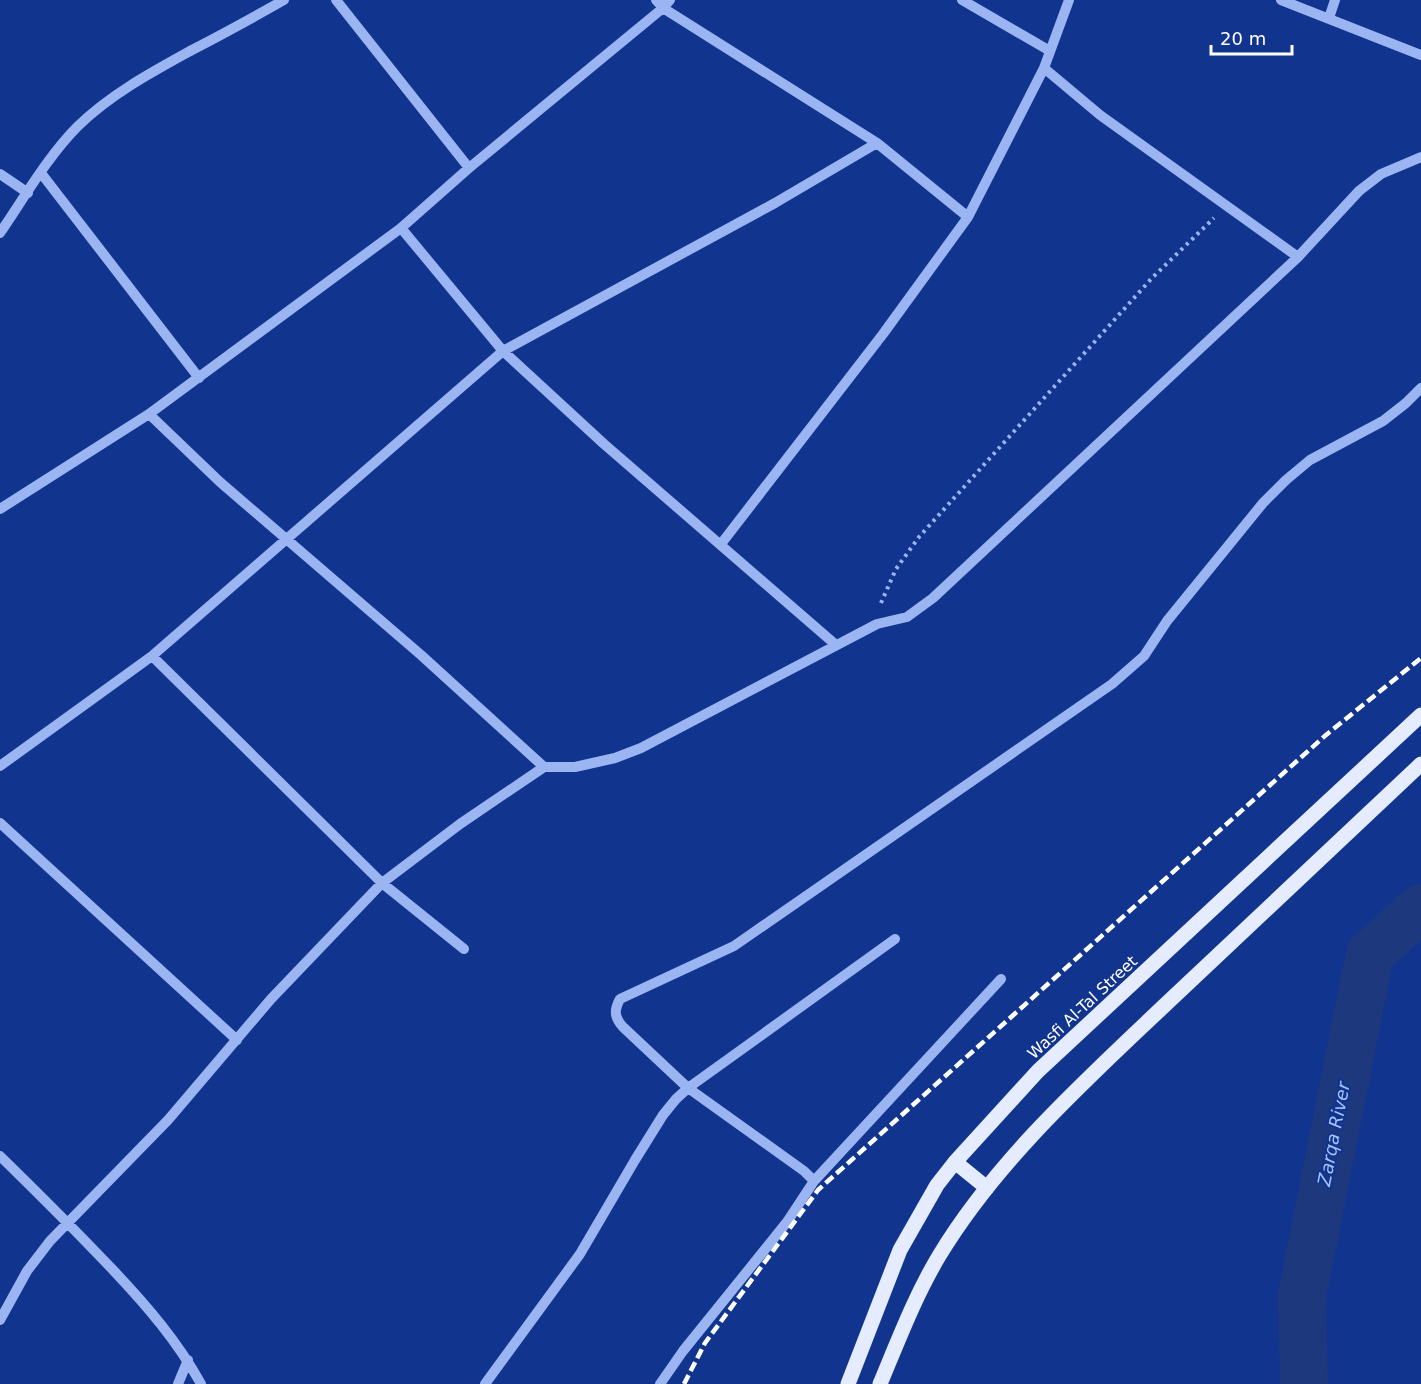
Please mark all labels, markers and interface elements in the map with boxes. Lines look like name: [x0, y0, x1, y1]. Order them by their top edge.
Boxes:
scale bar: [1211, 18, 1292, 56]
text: 20 m: [1220, 28, 1266, 49]
street label: Wasfi Al-Tal Street: [1024, 952, 1141, 1063]
water label: Zarqa River: [1313, 1079, 1354, 1189]

